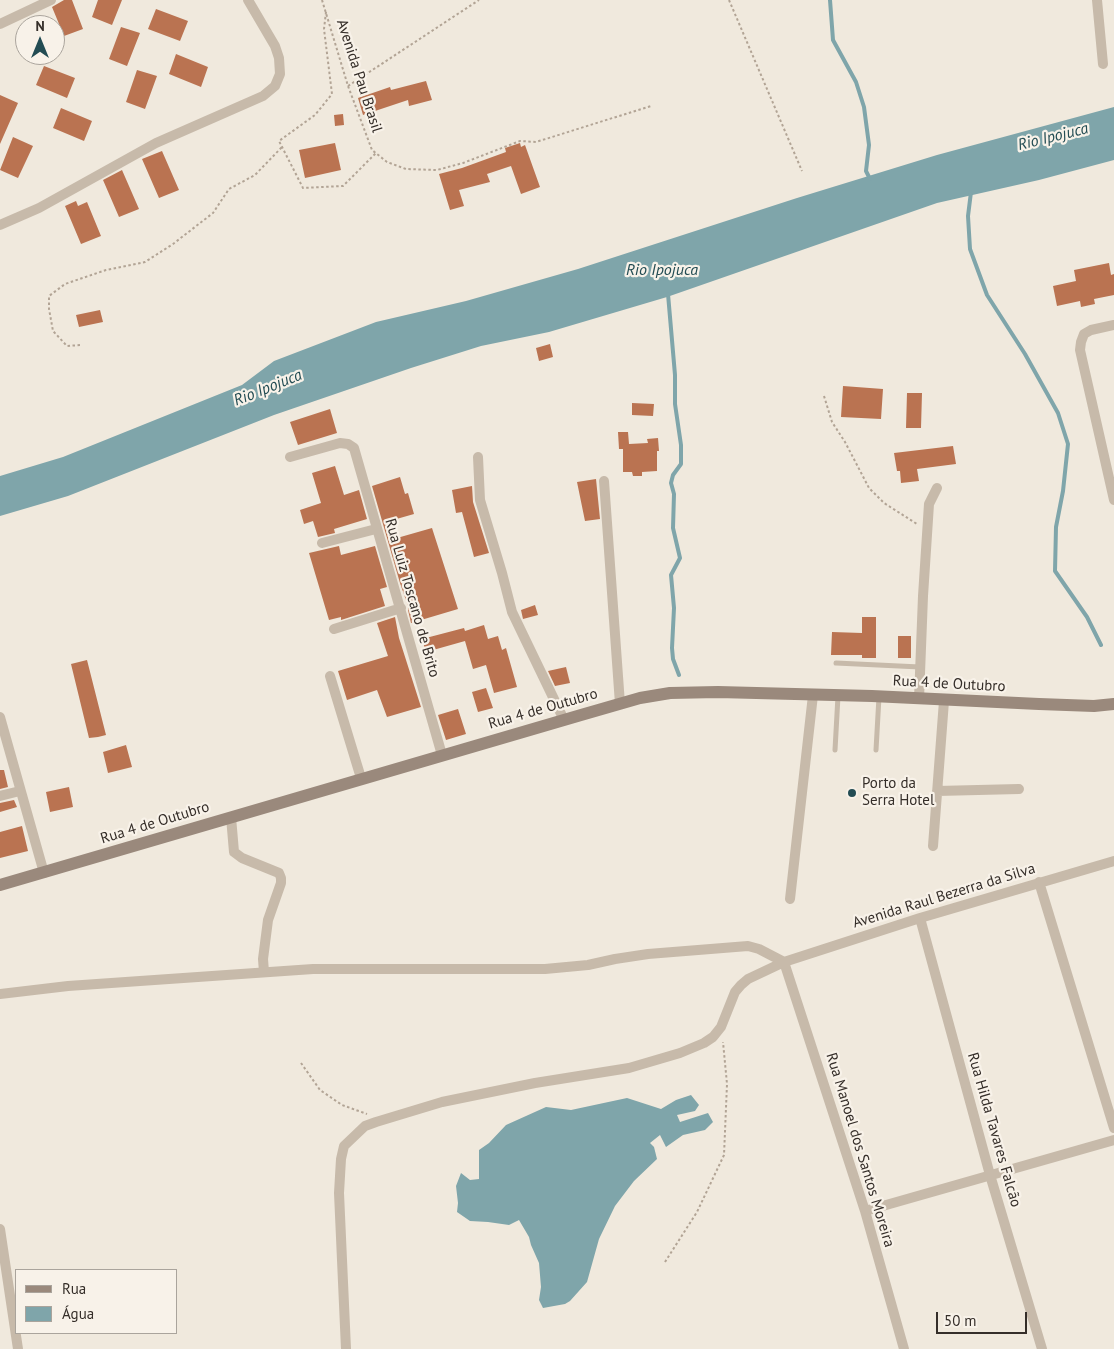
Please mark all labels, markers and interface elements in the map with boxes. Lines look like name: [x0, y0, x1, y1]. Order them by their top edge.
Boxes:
north arrow: [15, 15, 65, 65]
text: N: [35, 17, 45, 35]
street label: Avenida Pau Brasil: [332, 17, 386, 135]
water label: Rio Ipojuca: [1016, 119, 1090, 155]
water label: Rio Ipojuca: [626, 260, 698, 280]
water label: Rio Ipojuca: [231, 366, 305, 410]
street label: Rua Luiz Toscano de Brito: [381, 517, 443, 679]
street label: Rua 4 de Outubro: [892, 672, 1006, 696]
street label: Rua 4 de Outubro: [486, 685, 600, 733]
place label: Porto da Serra Hotel: [862, 775, 934, 810]
marker: Porto da Serra Hotel: [846, 787, 858, 799]
street label: Rua 4 de Outubro: [98, 798, 212, 848]
street label: Avenida Raul Bezerra da Silva: [851, 860, 1037, 932]
street label: Rua Manoel dos Santos Moreira: [822, 1051, 898, 1249]
street label: Rua Hilda Tavares Falcão: [963, 1051, 1025, 1209]
legend: [15, 1269, 178, 1334]
text: Rua: [62, 1279, 86, 1298]
scale bar: [939, 1302, 1030, 1334]
text: Água: [62, 1304, 94, 1323]
text: 50 m: [944, 1311, 977, 1330]

